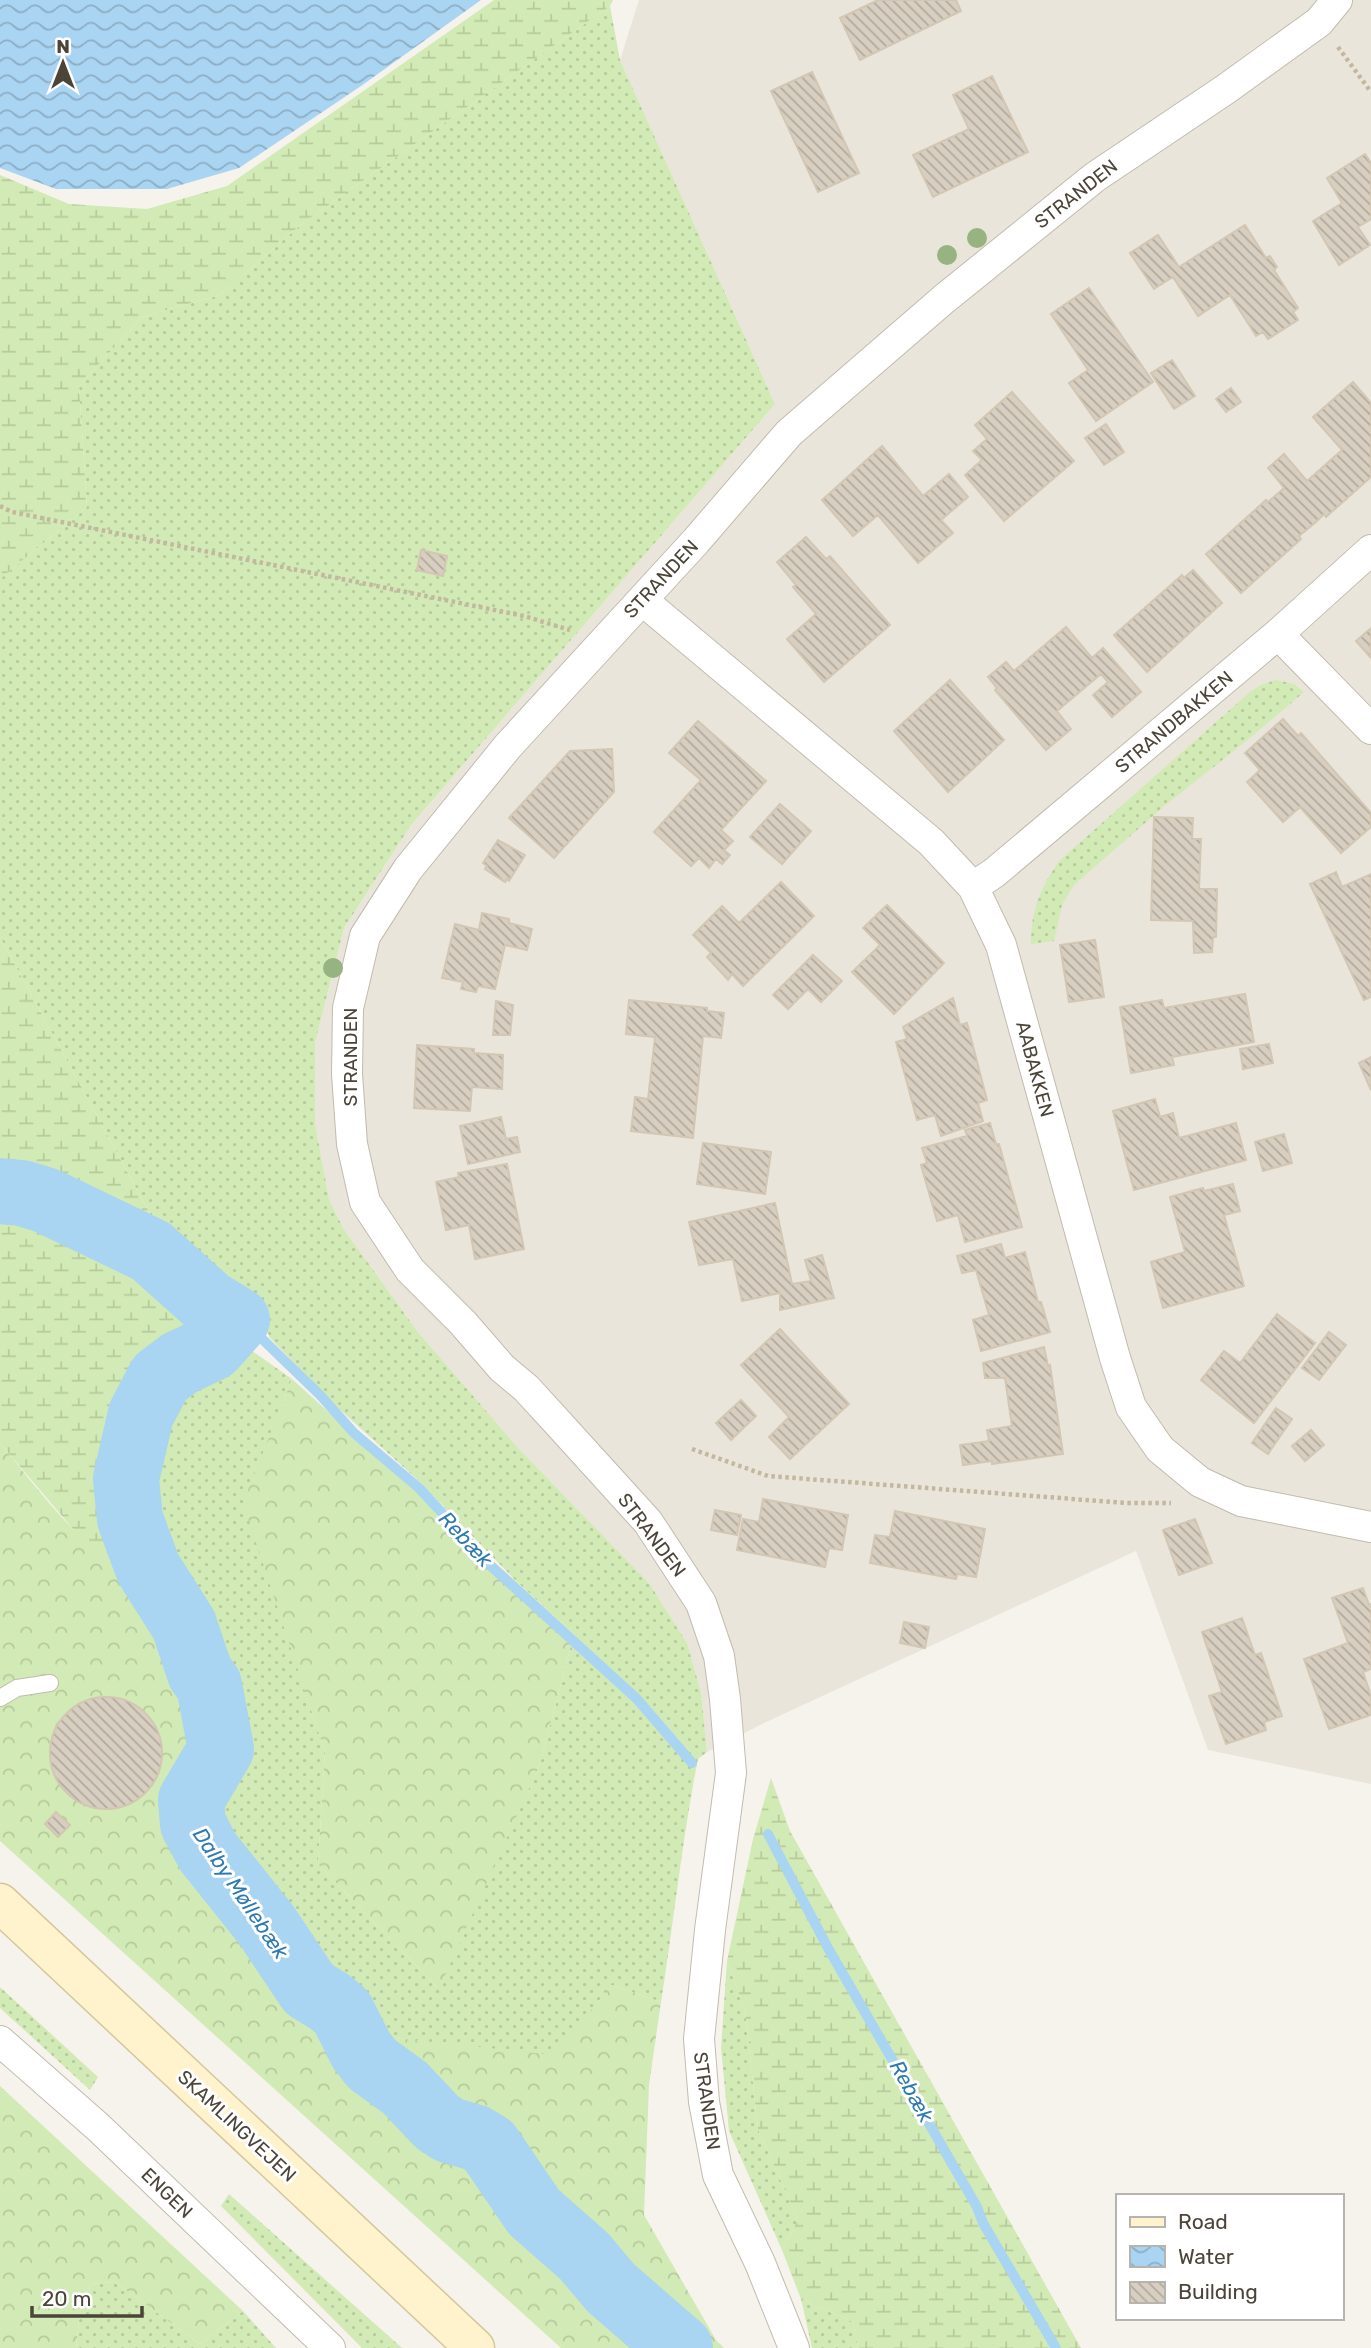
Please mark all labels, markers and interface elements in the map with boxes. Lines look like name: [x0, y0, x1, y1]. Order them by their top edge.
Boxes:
north arrow: [28, 28, 98, 98]
text: N: [56, 35, 70, 58]
street label: STRANDEN: [1030, 155, 1122, 233]
street label: STRANDEN: [619, 535, 703, 623]
street label: STRANDBAKKEN: [1110, 666, 1238, 778]
street label: STRANDEN: [339, 1008, 362, 1106]
street label: AABAKKEN: [1011, 1019, 1059, 1119]
street label: STRANDEN: [613, 1489, 691, 1581]
water label: Rebæk: [434, 1506, 499, 1573]
water label: Dalby Møllebæk: [188, 1823, 295, 1964]
street label: STRANDEN: [689, 2050, 725, 2152]
water label: Rebæk: [885, 2055, 940, 2128]
street label: SKAMLINGVEJEN: [173, 2065, 301, 2187]
street label: ENGEN: [137, 2163, 197, 2223]
legend: [1116, 2194, 1343, 2320]
text: Road: [1178, 2209, 1228, 2234]
text: Water: [1178, 2244, 1234, 2269]
scale bar: [32, 2274, 142, 2318]
text: Building: [1178, 2279, 1258, 2304]
text: 20 m: [42, 2286, 91, 2311]

